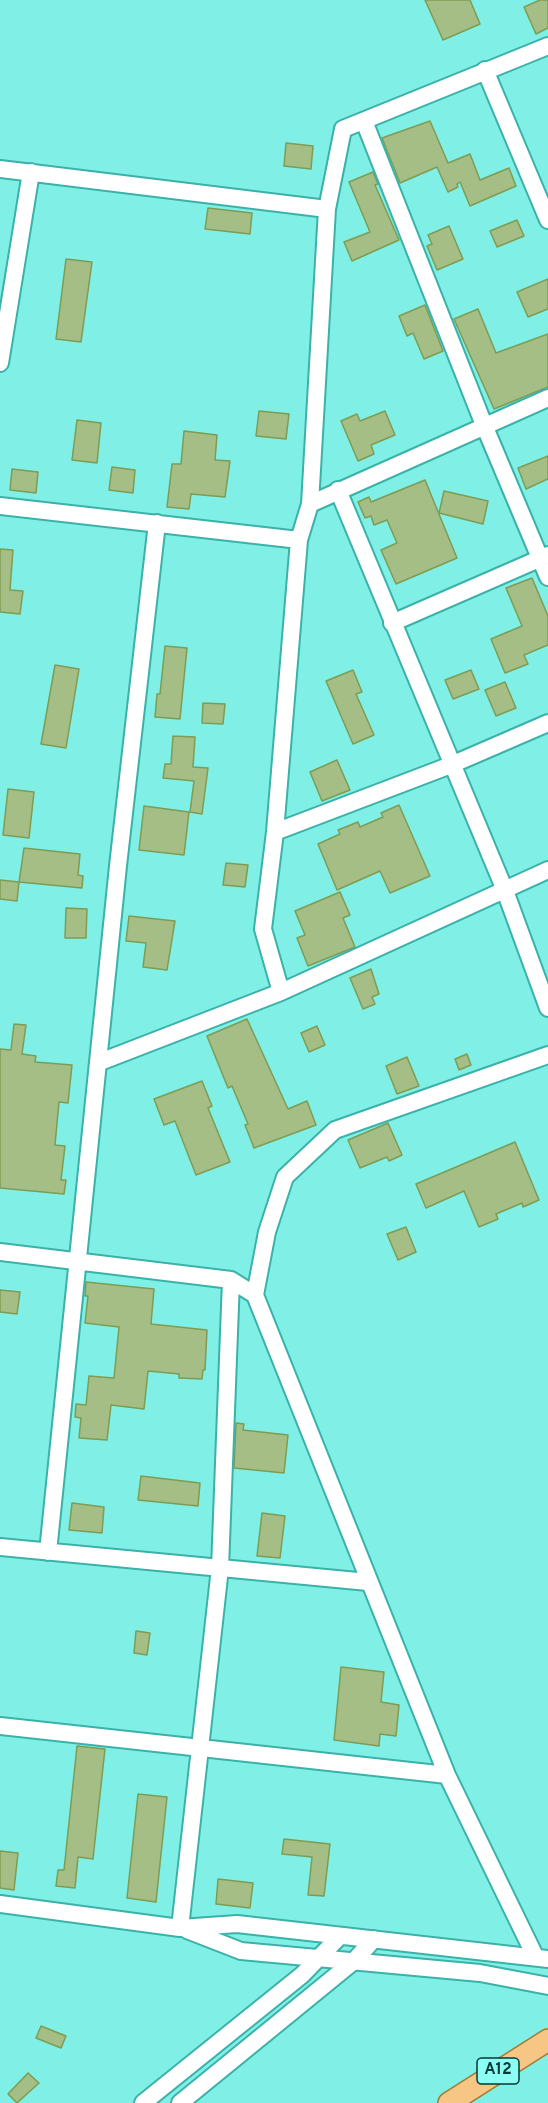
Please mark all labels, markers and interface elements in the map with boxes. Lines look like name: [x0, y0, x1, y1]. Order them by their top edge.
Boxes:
road number: A12: [477, 2058, 519, 2084]

